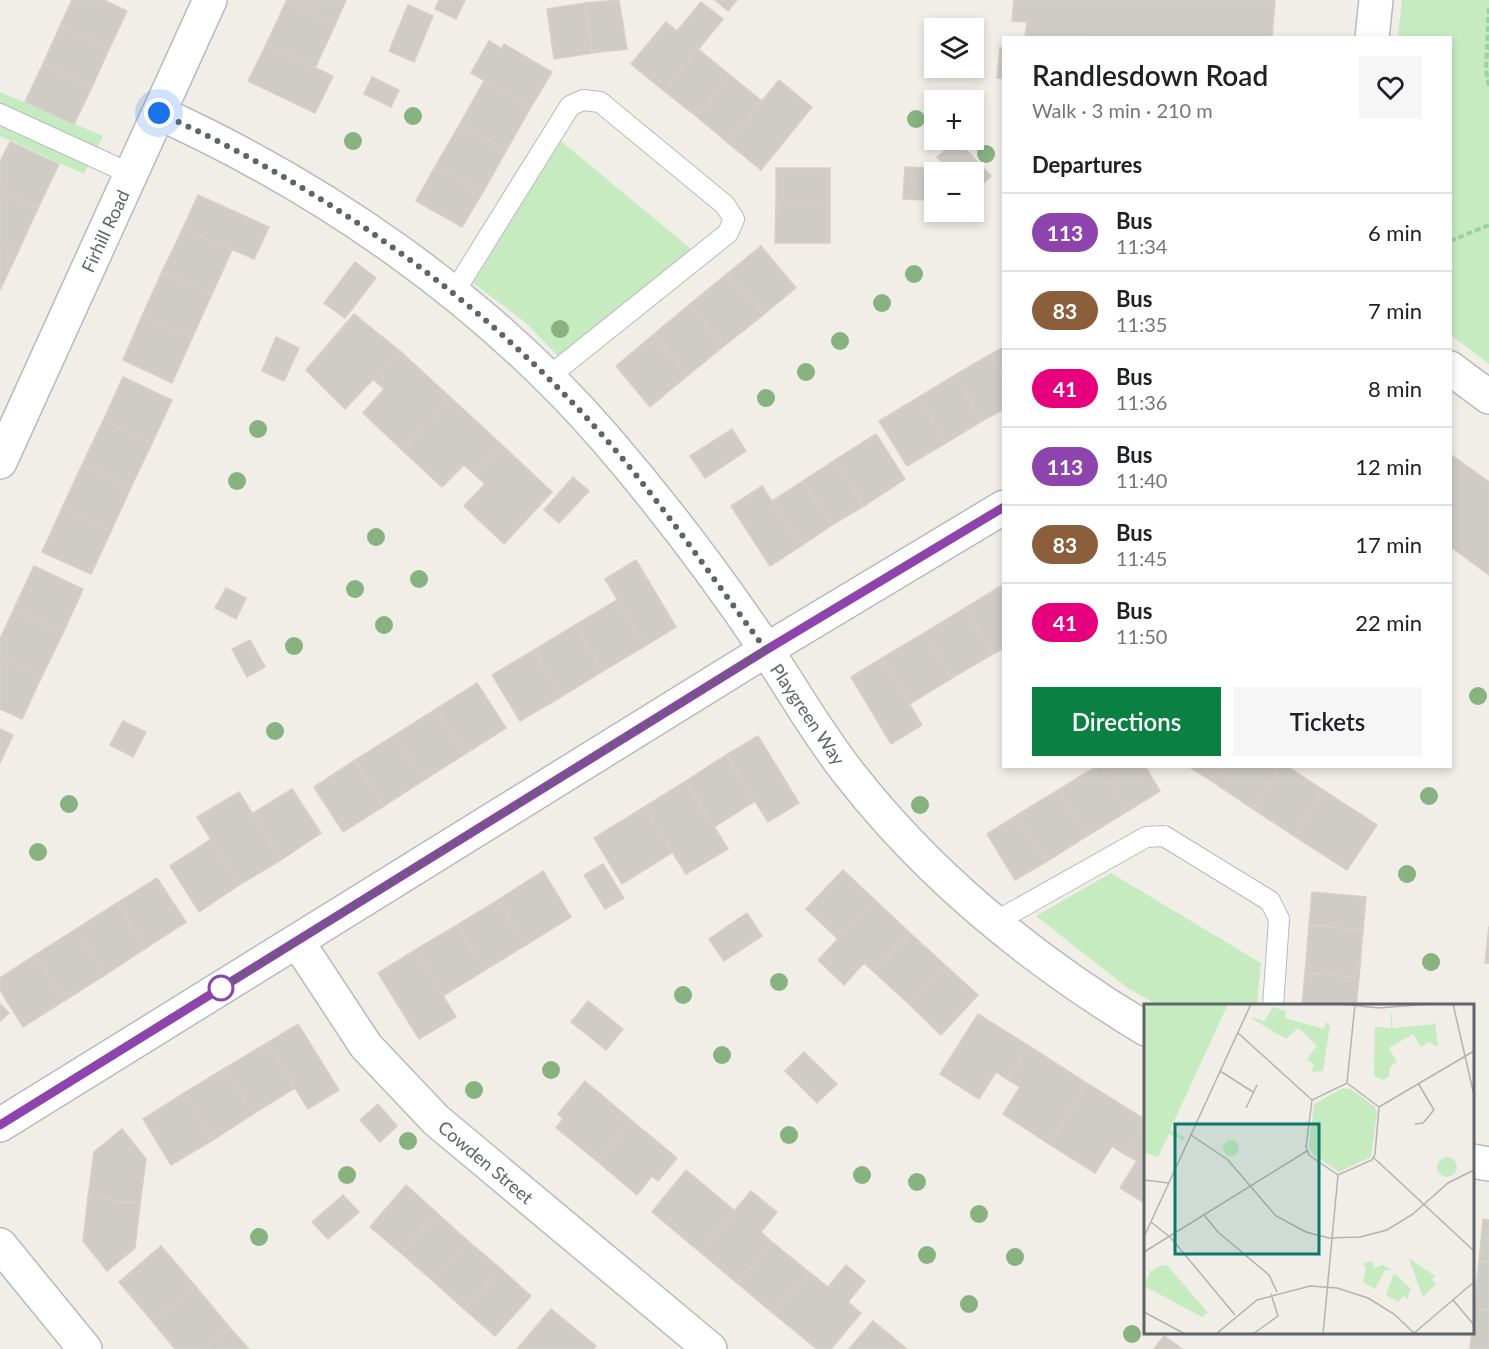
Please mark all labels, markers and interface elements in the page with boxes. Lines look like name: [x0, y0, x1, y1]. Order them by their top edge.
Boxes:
map controls: [924, 18, 984, 222]
button: layers: [924, 18, 984, 78]
button: heart: [1359, 56, 1422, 119]
text: Randlesdown Road: [1032, 58, 1268, 92]
button: +: [924, 90, 984, 150]
your location: [144, 98, 174, 128]
text: Walk · 3 min · 210 m: [1032, 98, 1213, 122]
text: Departures: [1032, 151, 1142, 178]
button: −: [924, 162, 984, 222]
street label: Firhill Road: [76, 186, 134, 276]
text: Bus: [1116, 207, 1152, 234]
text: 6 min: [1368, 219, 1422, 246]
text: 113: [1047, 220, 1083, 245]
text: 11:34: [1116, 234, 1167, 258]
text: Bus: [1116, 285, 1152, 312]
text: 7 min: [1368, 297, 1422, 324]
text: 83: [1053, 298, 1077, 323]
text: 11:35: [1116, 312, 1167, 336]
text: Bus: [1116, 363, 1152, 390]
text: 8 min: [1368, 375, 1422, 402]
text: 41: [1053, 376, 1077, 401]
text: 11:36: [1116, 390, 1167, 414]
text: Bus: [1116, 441, 1152, 468]
text: 12 min: [1355, 453, 1422, 480]
text: 113: [1047, 454, 1083, 479]
text: 11:40: [1116, 468, 1167, 492]
text: Bus: [1116, 519, 1152, 546]
text: 17 min: [1355, 531, 1422, 558]
text: 83: [1053, 532, 1077, 557]
text: 11:45: [1116, 546, 1167, 570]
text: Bus: [1116, 597, 1152, 624]
text: 22 min: [1355, 609, 1422, 636]
text: 41: [1053, 610, 1077, 635]
text: 11:50: [1116, 624, 1167, 648]
street label: Playgreen Way: [766, 659, 850, 769]
button: Directions: [1032, 687, 1221, 756]
button: Tickets: [1233, 687, 1422, 756]
unlabelled marker: [208, 975, 234, 1001]
inset map: [1144, 1004, 1474, 1334]
street label: Cowden Street: [434, 1116, 539, 1209]

